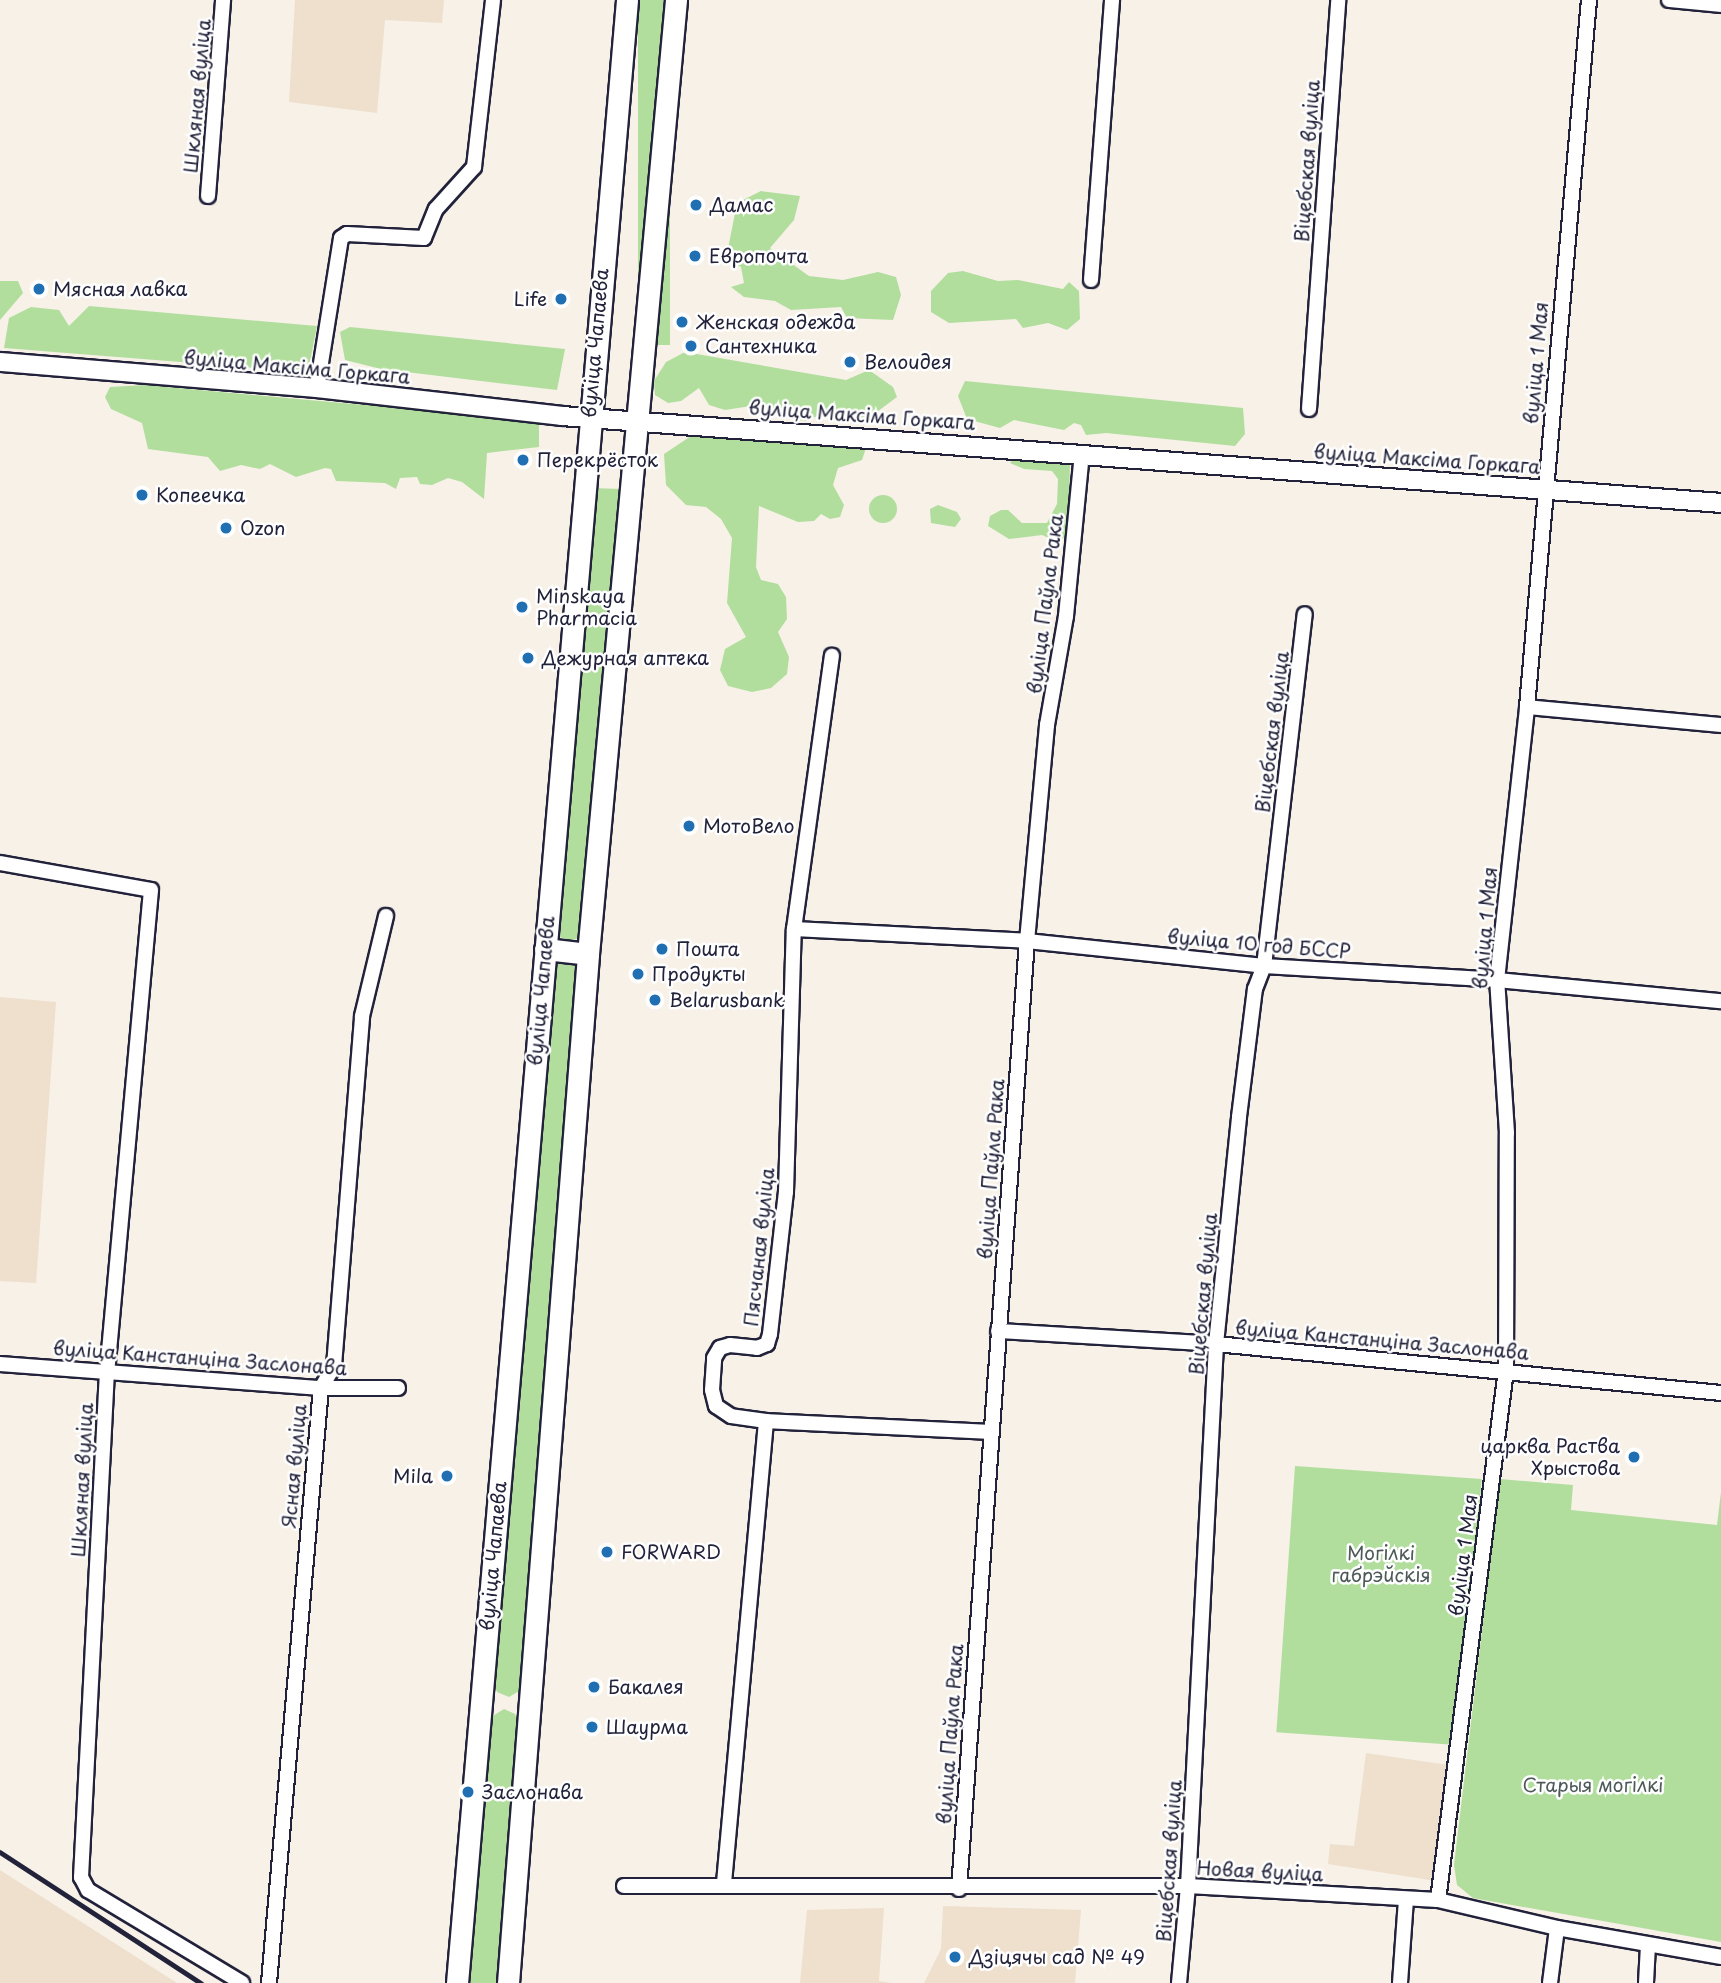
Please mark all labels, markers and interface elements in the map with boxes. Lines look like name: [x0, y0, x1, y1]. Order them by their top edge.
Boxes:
street label: Шкляная вуліца: [179, 18, 215, 174]
street label: Віцебская вуліца: [1290, 79, 1324, 243]
place label: Дамас: [710, 194, 773, 216]
marker: Дамас: [688, 197, 704, 213]
place label: Европочта: [709, 245, 808, 267]
marker: Европочта: [687, 248, 703, 264]
street label: вуліца Чапаева: [577, 268, 613, 418]
place label: Мясная лавка: [53, 278, 188, 300]
marker: Мясная лавка: [31, 281, 47, 297]
place label: Life: [514, 288, 547, 310]
marker: Life: [553, 291, 569, 307]
street label: вуліца 1 Мая: [1519, 301, 1553, 425]
place label: Женская одежда: [696, 311, 856, 333]
marker: Женская одежда: [674, 314, 690, 330]
place label: Сантехника: [705, 335, 817, 357]
marker: Сантехника: [683, 338, 699, 354]
street label: вуліца Максіма Горкага: [182, 346, 412, 388]
place label: Велоидея: [864, 351, 952, 373]
marker: Велоидея: [842, 354, 858, 370]
street label: вуліца Максіма Горкага: [747, 396, 977, 434]
street label: вуліца Максіма Горкага: [1312, 440, 1542, 478]
place label: Перекрёсток: [537, 449, 658, 471]
marker: Перекрёсток: [515, 452, 531, 468]
place label: Копеечка: [156, 484, 245, 506]
marker: Копеечка: [134, 487, 150, 503]
street label: вуліца Паўла Рака: [1023, 513, 1067, 695]
place label: Ozon: [240, 517, 285, 539]
marker: Ozon: [218, 520, 234, 536]
place label: Minskaya Pharmacia: [536, 585, 637, 629]
marker: Minskaya Pharmacia: [514, 599, 530, 615]
place label: Дежурная аптека: [542, 647, 709, 669]
street label: Віцебская вуліца: [1251, 649, 1293, 815]
marker: Дежурная аптека: [520, 650, 536, 666]
place label: МотоВело: [703, 815, 794, 837]
marker: МотоВело: [681, 818, 697, 834]
street label: вуліца 1 Мая: [1468, 866, 1502, 990]
street label: вуліца Чапаева: [523, 916, 559, 1066]
street label: вуліца 10 год БССР: [1166, 925, 1352, 963]
place label: Пошта: [676, 938, 740, 960]
marker: Пошта: [654, 941, 670, 957]
place label: Продукты: [652, 963, 746, 985]
marker: Продукты: [630, 966, 646, 982]
place label: Belarusbank: [669, 989, 785, 1011]
marker: Belarusbank: [647, 992, 663, 1008]
street label: вуліца Паўла Рака: [973, 1079, 1009, 1259]
street label: Пясчаная вуліца: [739, 1166, 779, 1328]
street label: Віцебская вуліца: [1185, 1212, 1221, 1376]
street label: вуліца Канстанціна Заслонава: [1235, 1316, 1529, 1364]
street label: вуліца Канстанціна Заслонава: [53, 1336, 347, 1380]
street label: Шкляная вуліца: [67, 1402, 97, 1558]
street label: Ясная вуліца: [277, 1403, 311, 1529]
place label: царква Раства Хрыстова: [1480, 1435, 1620, 1479]
marker: царква Раства Хрыстова: [1626, 1449, 1642, 1465]
place label: Mila: [393, 1465, 433, 1487]
marker: Mila: [439, 1468, 455, 1484]
street label: вуліца Чапаева: [475, 1481, 511, 1631]
street label: вуліца 1 Мая: [1444, 1493, 1482, 1617]
place label: FORWARD: [621, 1541, 721, 1563]
park label: Могілкі габрэйскія: [1331, 1542, 1431, 1586]
marker: FORWARD: [599, 1544, 615, 1560]
street label: вуліца Паўла Рака: [932, 1644, 968, 1824]
place label: Бакалея: [608, 1676, 684, 1698]
marker: Бакалея: [586, 1679, 602, 1695]
place label: Шаурма: [606, 1716, 688, 1738]
marker: Шаурма: [584, 1719, 600, 1735]
park label: Старыя могілкі: [1522, 1774, 1664, 1796]
street label: Віцебская вуліца: [1152, 1779, 1186, 1943]
place label: Заслонава: [482, 1781, 583, 1803]
marker: Заслонава: [460, 1784, 476, 1800]
street label: Новая вуліца: [1196, 1856, 1324, 1886]
place label: Дзіцячы сад № 49: [969, 1946, 1145, 1968]
marker: Дзіцячы сад № 49: [947, 1949, 963, 1965]

